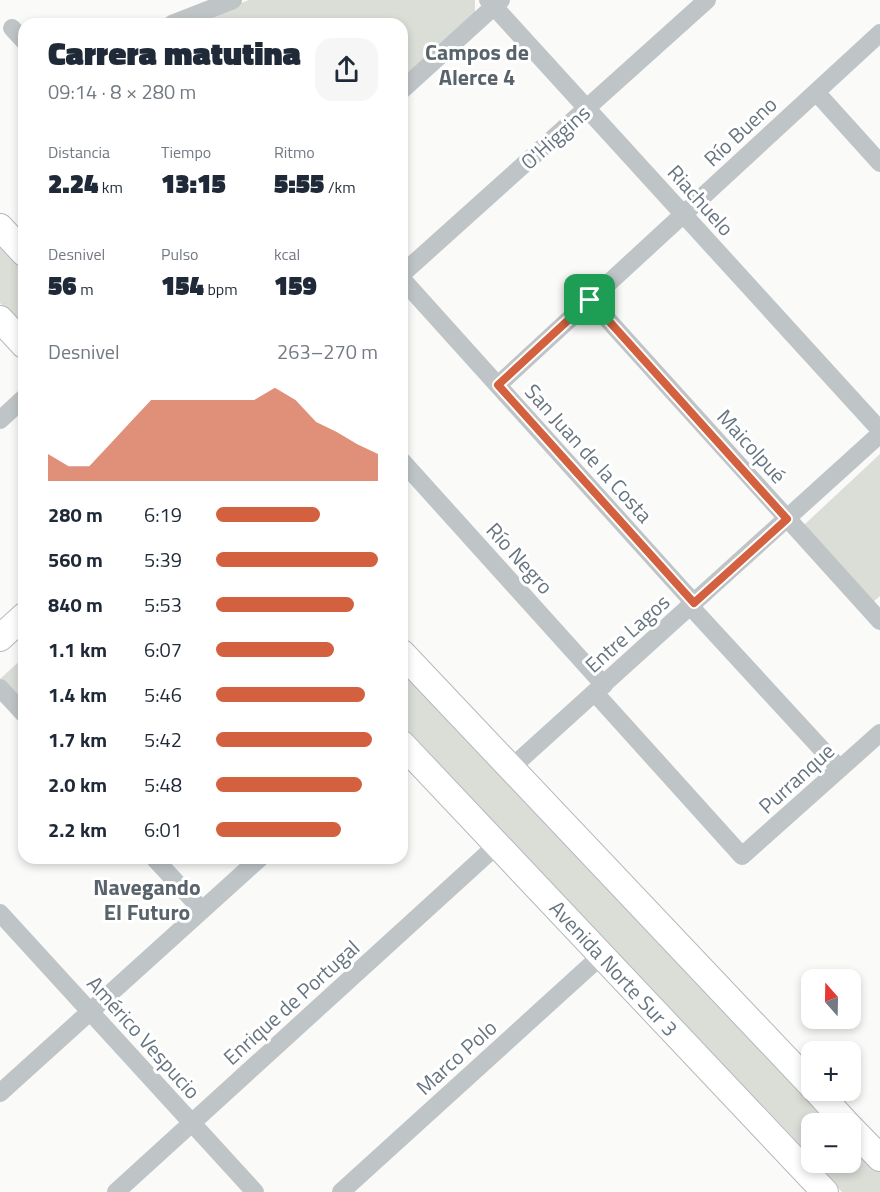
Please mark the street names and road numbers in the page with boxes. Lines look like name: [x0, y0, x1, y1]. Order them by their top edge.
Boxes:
street label: Río Bueno: [696, 89, 784, 173]
street label: O'Higgins: [513, 97, 597, 177]
street label: Riachuelo: [660, 157, 742, 243]
street label: San Juan de la Costa: [518, 376, 661, 530]
street label: Maicolpué: [710, 402, 794, 490]
street label: Río Negro: [479, 515, 561, 601]
street label: Entre Lagos: [577, 586, 677, 680]
street label: Purranque: [751, 735, 841, 821]
street label: Avenida Norte Sur 3: [542, 893, 686, 1043]
street label: Enrique de Portugal: [216, 932, 366, 1072]
street label: Américo Vespucio: [80, 968, 208, 1106]
street label: Marco Polo: [408, 1012, 504, 1102]

